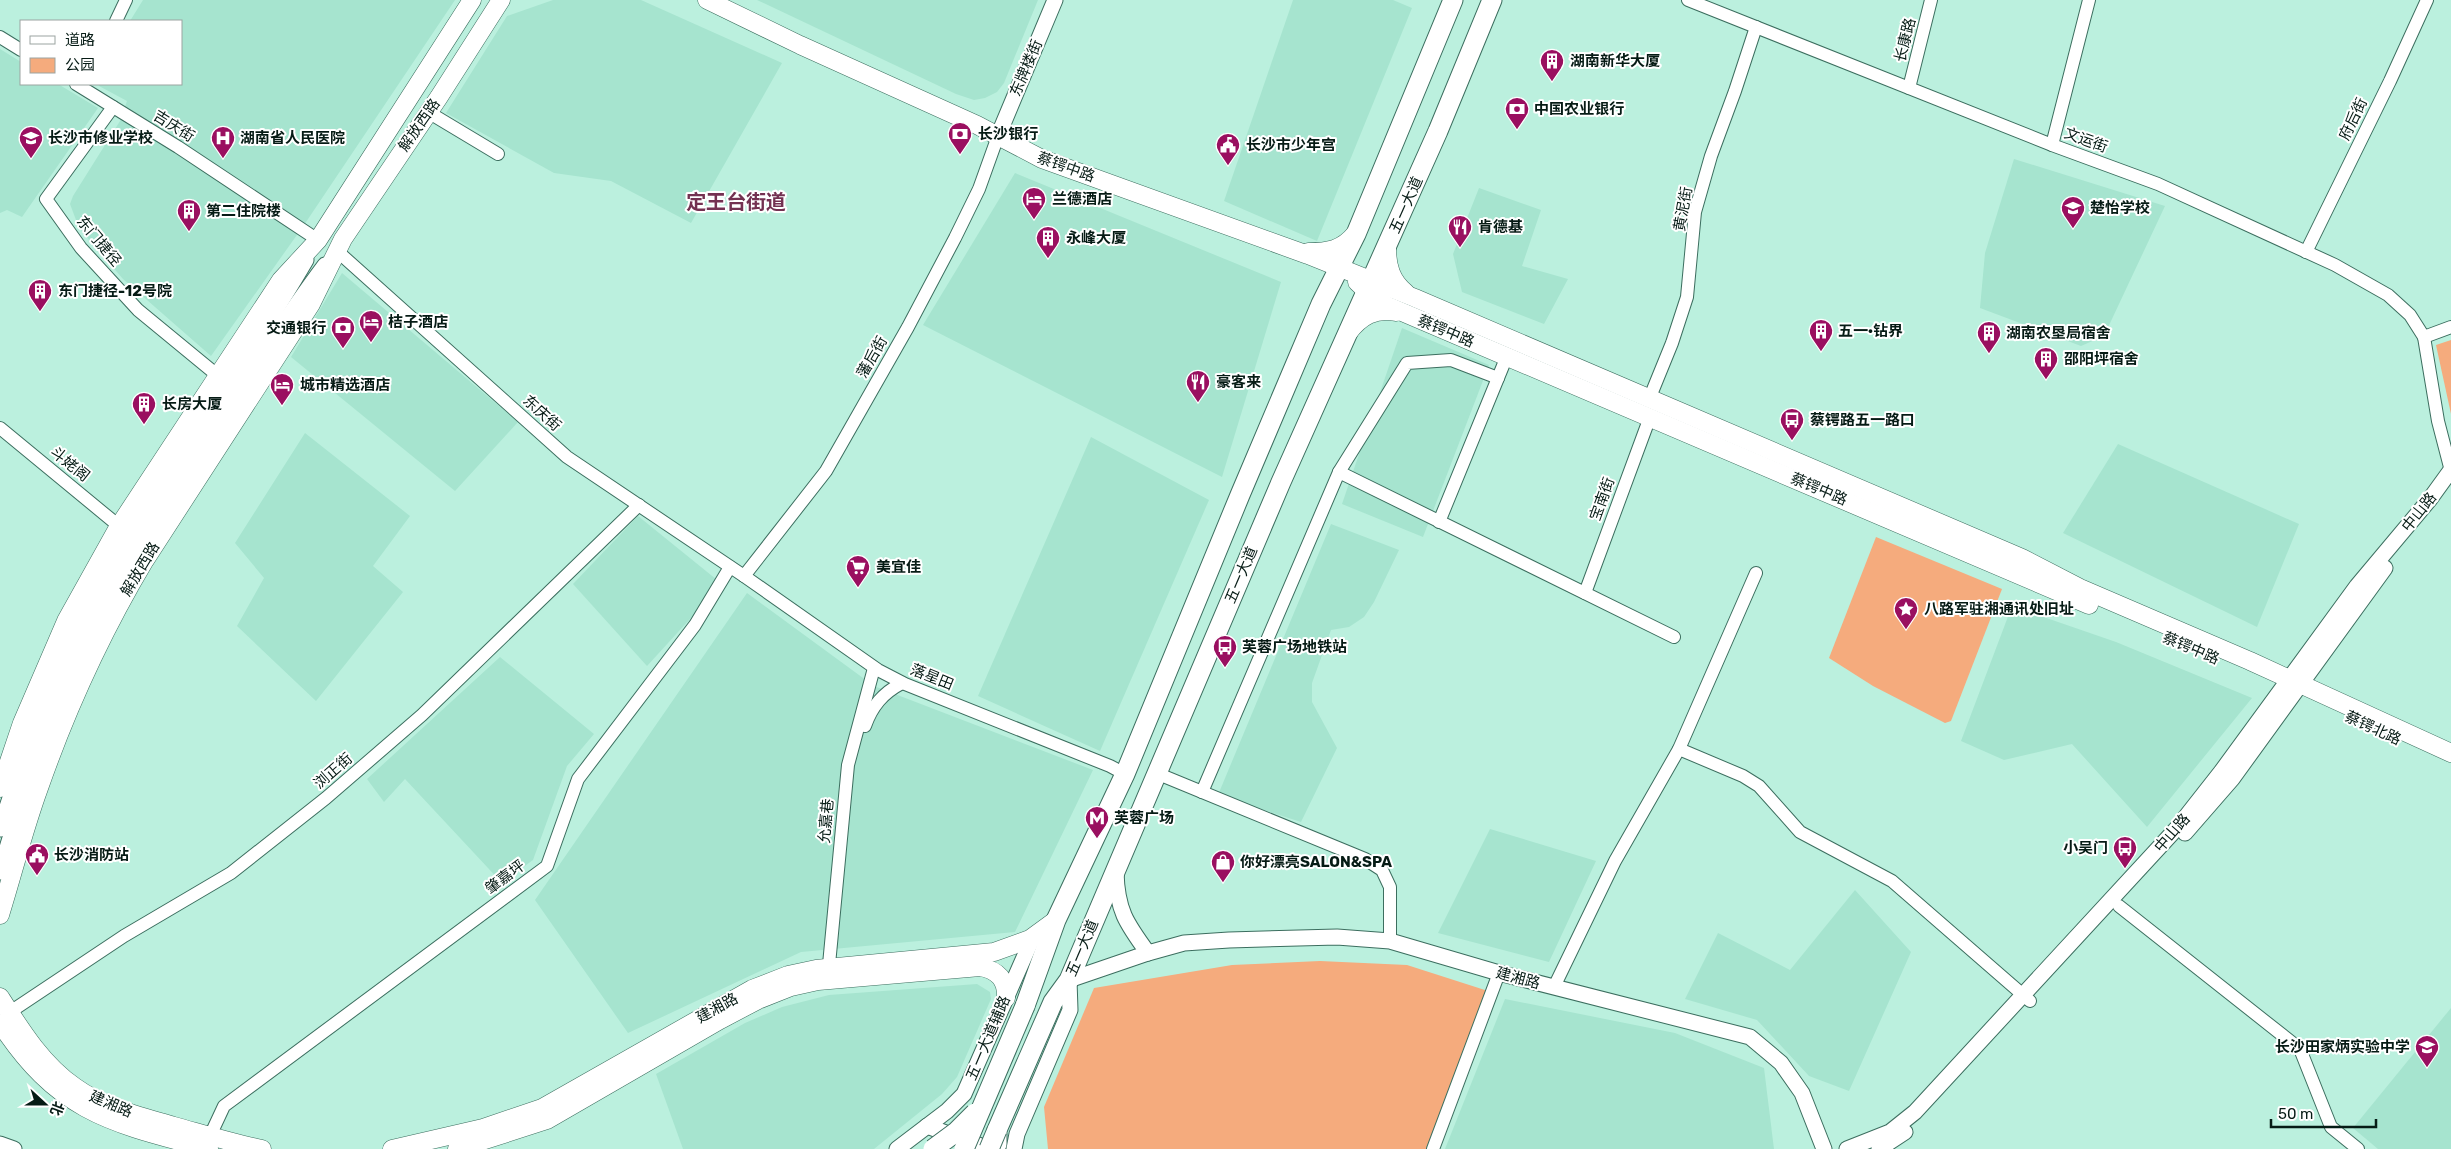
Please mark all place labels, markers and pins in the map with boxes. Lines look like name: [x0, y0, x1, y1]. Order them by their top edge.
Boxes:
building icon: 湖南新华大厦: [1539, 48, 1565, 82]
place label: 湖南新华大厦: [1570, 52, 1660, 70]
bank icon: 中国农业银行: [1504, 96, 1530, 130]
place label: 中国农业银行: [1534, 100, 1624, 118]
bank icon: 长沙银行: [947, 121, 973, 155]
school or university icon: 长沙市修业学校: [18, 125, 44, 159]
hospital icon: 湖南省人民医院: [210, 125, 236, 159]
place label: 长沙银行: [978, 125, 1038, 143]
place label: 长沙市修业学校: [48, 129, 153, 147]
place label: 湖南省人民医院: [240, 129, 345, 147]
public building icon: 长沙市少年宫: [1215, 132, 1241, 166]
place label: 长沙市少年宫: [1246, 136, 1336, 154]
hotel icon: 兰德酒店: [1021, 186, 1047, 220]
place label: 兰德酒店: [1052, 190, 1112, 208]
school or university icon: 楚怡学校: [2060, 195, 2086, 229]
building icon: 第二住院楼: [176, 198, 202, 232]
place label: 楚怡学校: [2090, 199, 2150, 217]
place label: 第二住院楼: [206, 202, 281, 220]
restaurant icon: 肯德基: [1447, 214, 1473, 248]
place label: 肯德基: [1478, 218, 1523, 236]
building icon: 永峰大厦: [1035, 225, 1061, 259]
place label: 永峰大厦: [1066, 229, 1126, 247]
building icon: 东门捷径-12号院: [27, 278, 53, 312]
place label: 东门捷径-12号院: [58, 282, 172, 300]
hotel icon: 桔子酒店: [358, 309, 384, 343]
place label: 桔子酒店: [388, 313, 448, 331]
bank icon: 交通银行: [330, 315, 356, 349]
building icon: 五一·钻界: [1808, 318, 1834, 352]
place label: 交通银行: [266, 319, 326, 337]
building icon: 湖南农垦局宿舍: [1976, 320, 2002, 354]
place label: 五一·钻界: [1838, 322, 1903, 340]
place label: 湖南农垦局宿舍: [2006, 324, 2111, 342]
building icon: 邵阳坪宿舍: [2033, 346, 2059, 380]
place label: 邵阳坪宿舍: [2064, 350, 2139, 368]
restaurant icon: 豪客来: [1185, 369, 1211, 403]
hotel icon: 城市精选酒店: [269, 372, 295, 406]
place label: 豪客来: [1216, 373, 1261, 391]
place label: 城市精选酒店: [300, 376, 390, 394]
building icon: 长房大厦: [131, 391, 157, 425]
place label: 长房大厦: [162, 395, 222, 413]
bus stop icon: 蔡锷路五一路口: [1779, 407, 1805, 441]
place label: 蔡锷路五一路口: [1810, 411, 1915, 429]
supermarket icon: 美宜佳: [845, 554, 871, 588]
place label: 美宜佳: [876, 558, 921, 576]
place icon: 八路军驻湘通讯处旧址: [1893, 596, 1919, 630]
place label: 八路军驻湘通讯处旧址: [1924, 600, 2074, 618]
bus stop icon: 芙蓉广场地铁站: [1212, 634, 1238, 668]
place label: 芙蓉广场地铁站: [1242, 638, 1347, 656]
metro station icon: 芙蓉广场: [1084, 805, 1110, 839]
place label: 芙蓉广场: [1114, 809, 1174, 827]
bus stop icon: 小吴门: [2112, 835, 2138, 869]
place label: 小吴门: [2063, 839, 2108, 857]
public building icon: 长沙消防站: [24, 842, 50, 876]
place label: 长沙消防站: [54, 846, 129, 864]
shop icon: 你好漂亮SALON&SPA: [1210, 849, 1236, 883]
place label: 你好漂亮SALON&SPA: [1240, 853, 1392, 871]
school or university icon: 长沙田家炳实验中学: [2414, 1034, 2440, 1068]
place label: 长沙田家炳实验中学: [2275, 1038, 2410, 1056]

